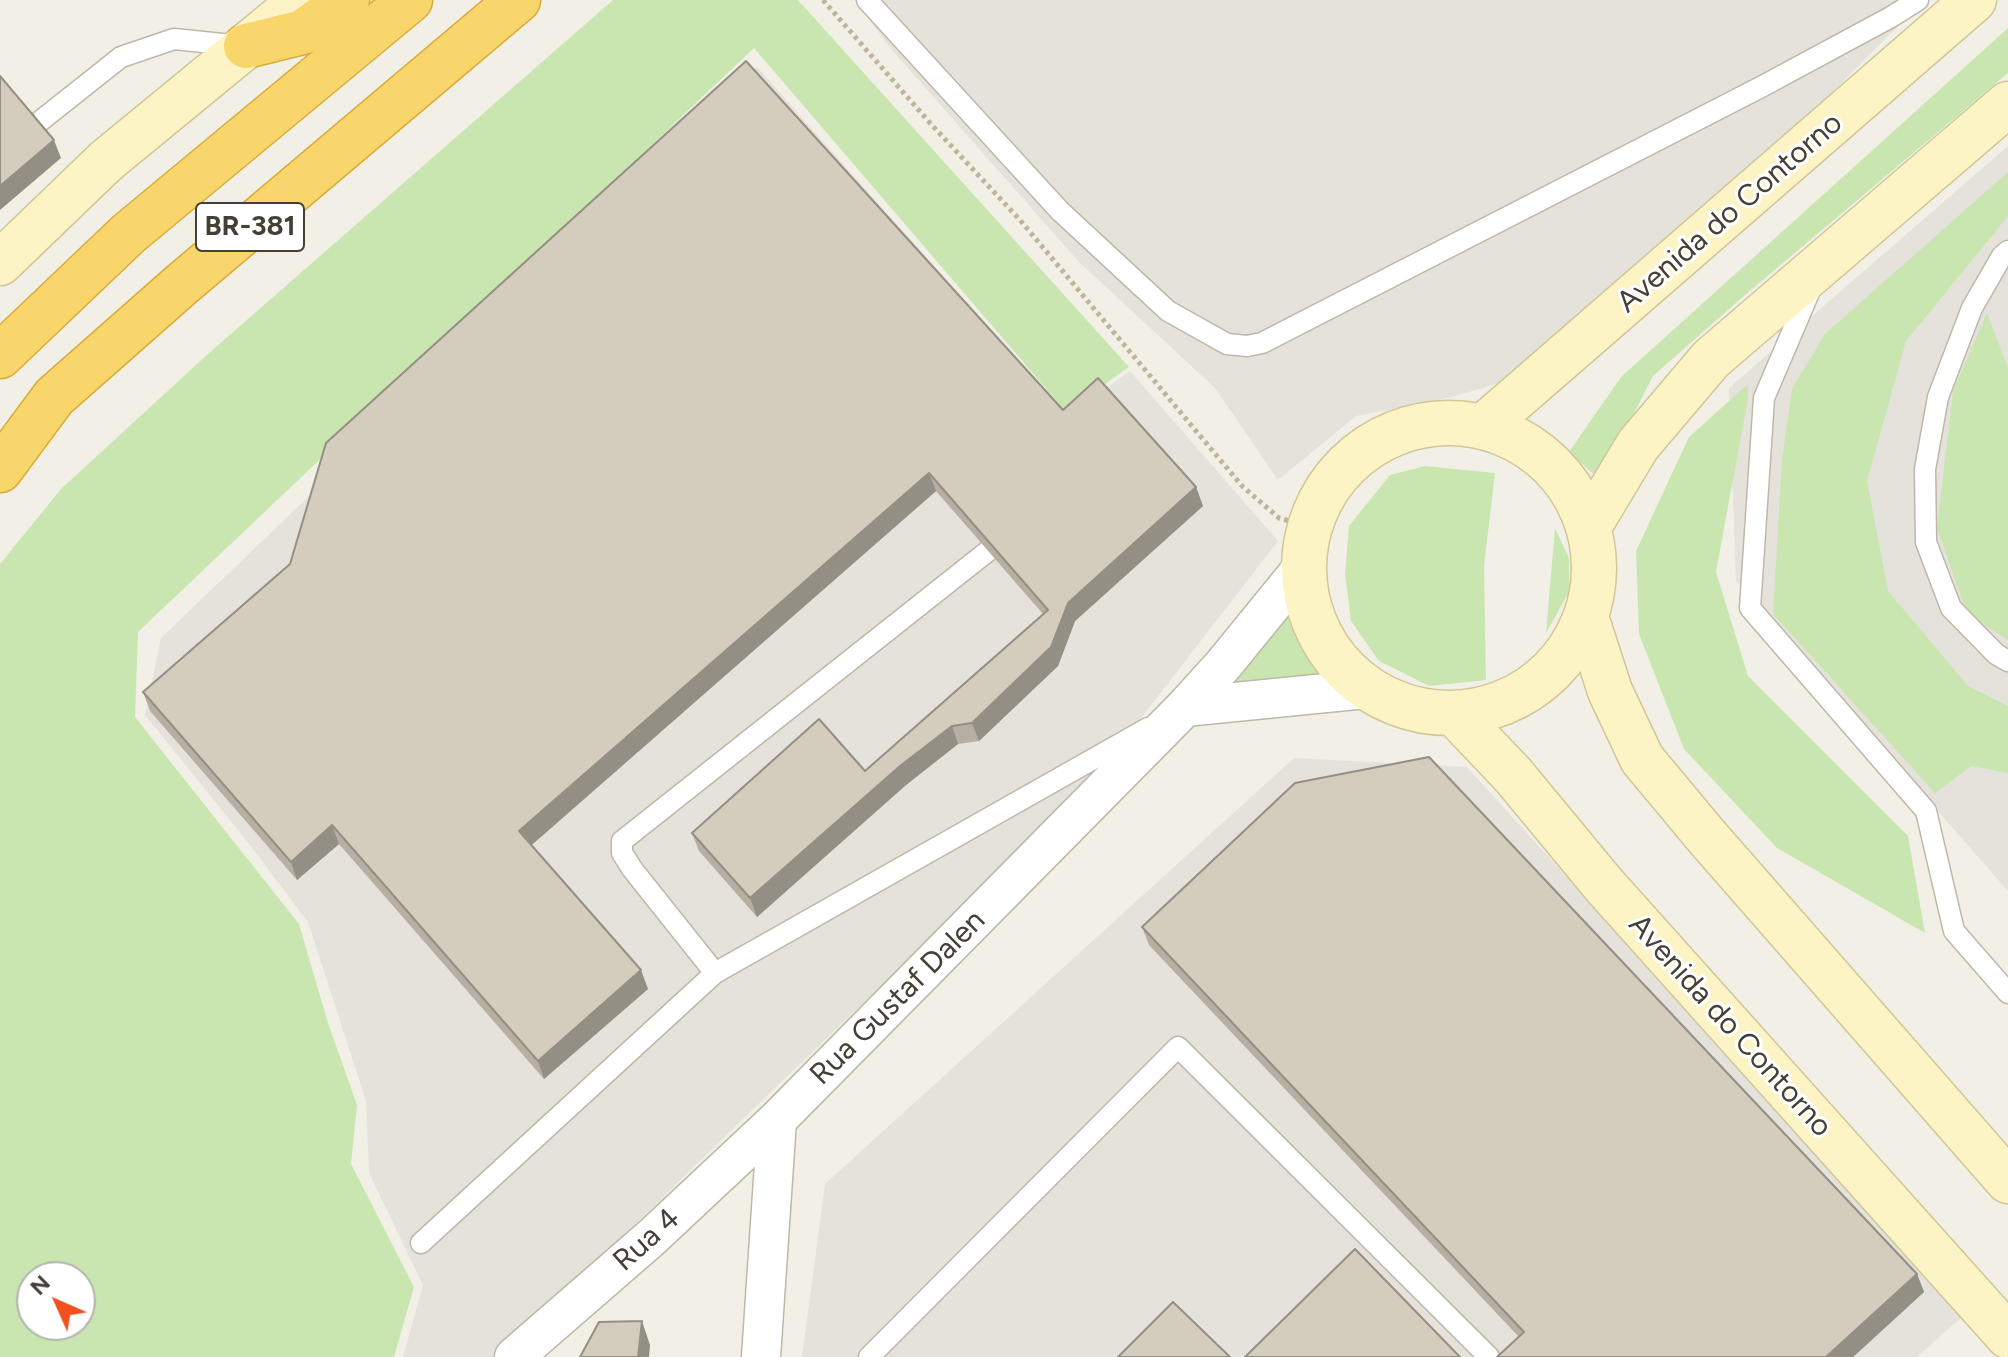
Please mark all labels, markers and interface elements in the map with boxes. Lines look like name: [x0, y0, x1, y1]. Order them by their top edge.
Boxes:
street label: Avenida do Contorno: [1610, 105, 1850, 321]
road number: BR-381: [196, 203, 304, 251]
street label: Rua Gustaf Dalen: [803, 903, 993, 1093]
street label: Avenida do Contorno: [1621, 907, 1839, 1145]
street label: Rua 4: [606, 1201, 688, 1279]
north arrow: [16, 1261, 96, 1341]
text: N: [25, 1270, 56, 1301]

